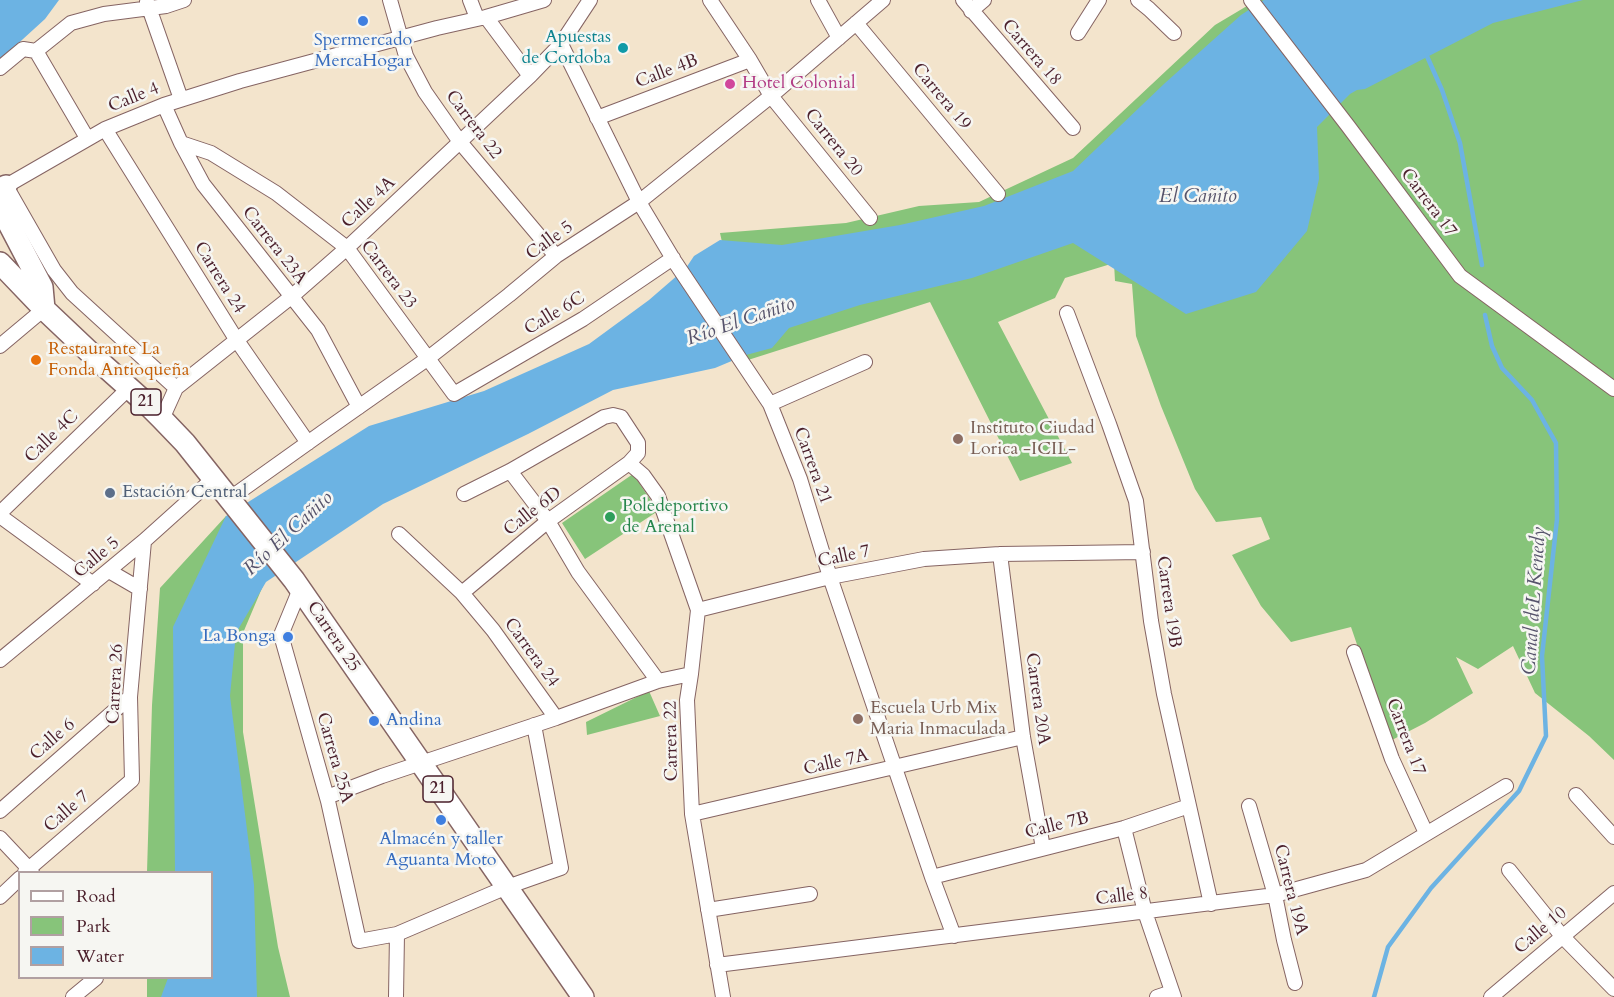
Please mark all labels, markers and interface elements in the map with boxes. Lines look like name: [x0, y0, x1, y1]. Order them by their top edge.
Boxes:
marker: Spermercado MercaHogar: [356, 14, 370, 28]
street label: Carrera 18: [996, 16, 1066, 90]
place label: Apuestas de Cordoba: [522, 27, 611, 70]
place label: Spermercado MercaHogar: [314, 30, 412, 72]
marker: Apuestas de Cordoba: [616, 41, 630, 55]
street label: Calle 4B: [633, 50, 701, 94]
street label: Carrera 19: [907, 59, 975, 135]
place label: Hotel Colonial: [742, 73, 856, 95]
marker: Hotel Colonial: [723, 77, 737, 91]
street label: Calle 4: [105, 78, 163, 118]
street label: Carrera 22: [440, 86, 506, 164]
street label: Carrera 20: [799, 105, 867, 181]
street label: Carrera 17: [1395, 164, 1461, 242]
street label: Calle 4A: [338, 173, 400, 233]
water label: El Cañito: [1159, 185, 1237, 209]
street label: Carrera 23A: [237, 203, 311, 289]
street label: Calle 5: [522, 217, 578, 265]
street label: Carrera 23: [355, 236, 421, 314]
street label: Carrera 24: [189, 238, 249, 318]
street label: Calle 6C: [521, 288, 589, 340]
water label: Río El Cañito: [684, 292, 798, 352]
place label: Restaurante La Fonda Antioqueña: [48, 339, 190, 382]
marker: Restaurante La Fonda Antioqueña: [29, 353, 43, 367]
road number: 21: [131, 389, 161, 415]
street label: Calle 4C: [21, 406, 83, 468]
place label: Instituto Ciudad Lorica -ICIL-: [970, 418, 1095, 460]
street label: Carrera 21: [788, 425, 836, 507]
marker: Instituto Ciudad Lorica -ICIL-: [951, 432, 965, 446]
place label: Estación Central: [122, 482, 247, 504]
street label: Calle 6D: [500, 483, 566, 541]
marker: Estación Central: [103, 486, 117, 500]
water label: Río El Cañito: [240, 487, 338, 581]
place label: Poledeportivo de Arenal: [622, 496, 728, 538]
marker: Poledeportivo de Arenal: [603, 510, 617, 524]
water label: Canal deL Kenedy: [1518, 526, 1552, 676]
street label: Calle 5: [70, 533, 124, 583]
street label: Calle 7: [816, 541, 872, 573]
street label: Carrera 19B: [1151, 555, 1185, 649]
street label: Carrera 25: [302, 598, 364, 676]
street label: Carrera 24: [499, 614, 563, 692]
place label: La Bonga: [202, 626, 276, 648]
marker: La Bonga: [281, 630, 295, 644]
street label: Carrera 26: [103, 643, 129, 725]
street label: Carrera 20A: [1020, 651, 1054, 747]
street label: Carrera 17: [1380, 696, 1430, 778]
place label: Escuela Urb Mix Maria Inmaculada: [870, 698, 1006, 740]
street label: Carrera 22: [660, 701, 684, 781]
street label: Carrera 25A: [311, 710, 357, 806]
place label: Andina: [386, 710, 442, 732]
marker: Escuela Urb Mix Maria Inmaculada: [851, 712, 865, 726]
street label: Calle 6: [26, 714, 80, 766]
marker: Andina: [367, 714, 381, 728]
street label: Calle 7A: [802, 745, 870, 781]
road number: 21: [423, 776, 453, 802]
street label: Calle 7: [40, 786, 94, 838]
street label: Calle 7B: [1023, 808, 1091, 844]
marker: Almacén y taller Aguanta Moto: [434, 813, 448, 827]
place label: Almacén y taller Aguanta Moto: [379, 829, 503, 872]
street label: Carrera 19A: [1268, 842, 1312, 938]
legend: [18, 871, 213, 979]
street label: Calle 8: [1094, 883, 1150, 911]
text: Road: [76, 884, 116, 909]
street label: Calle 10: [1510, 903, 1572, 959]
text: Park: [76, 914, 111, 939]
text: Water: [76, 944, 124, 969]

